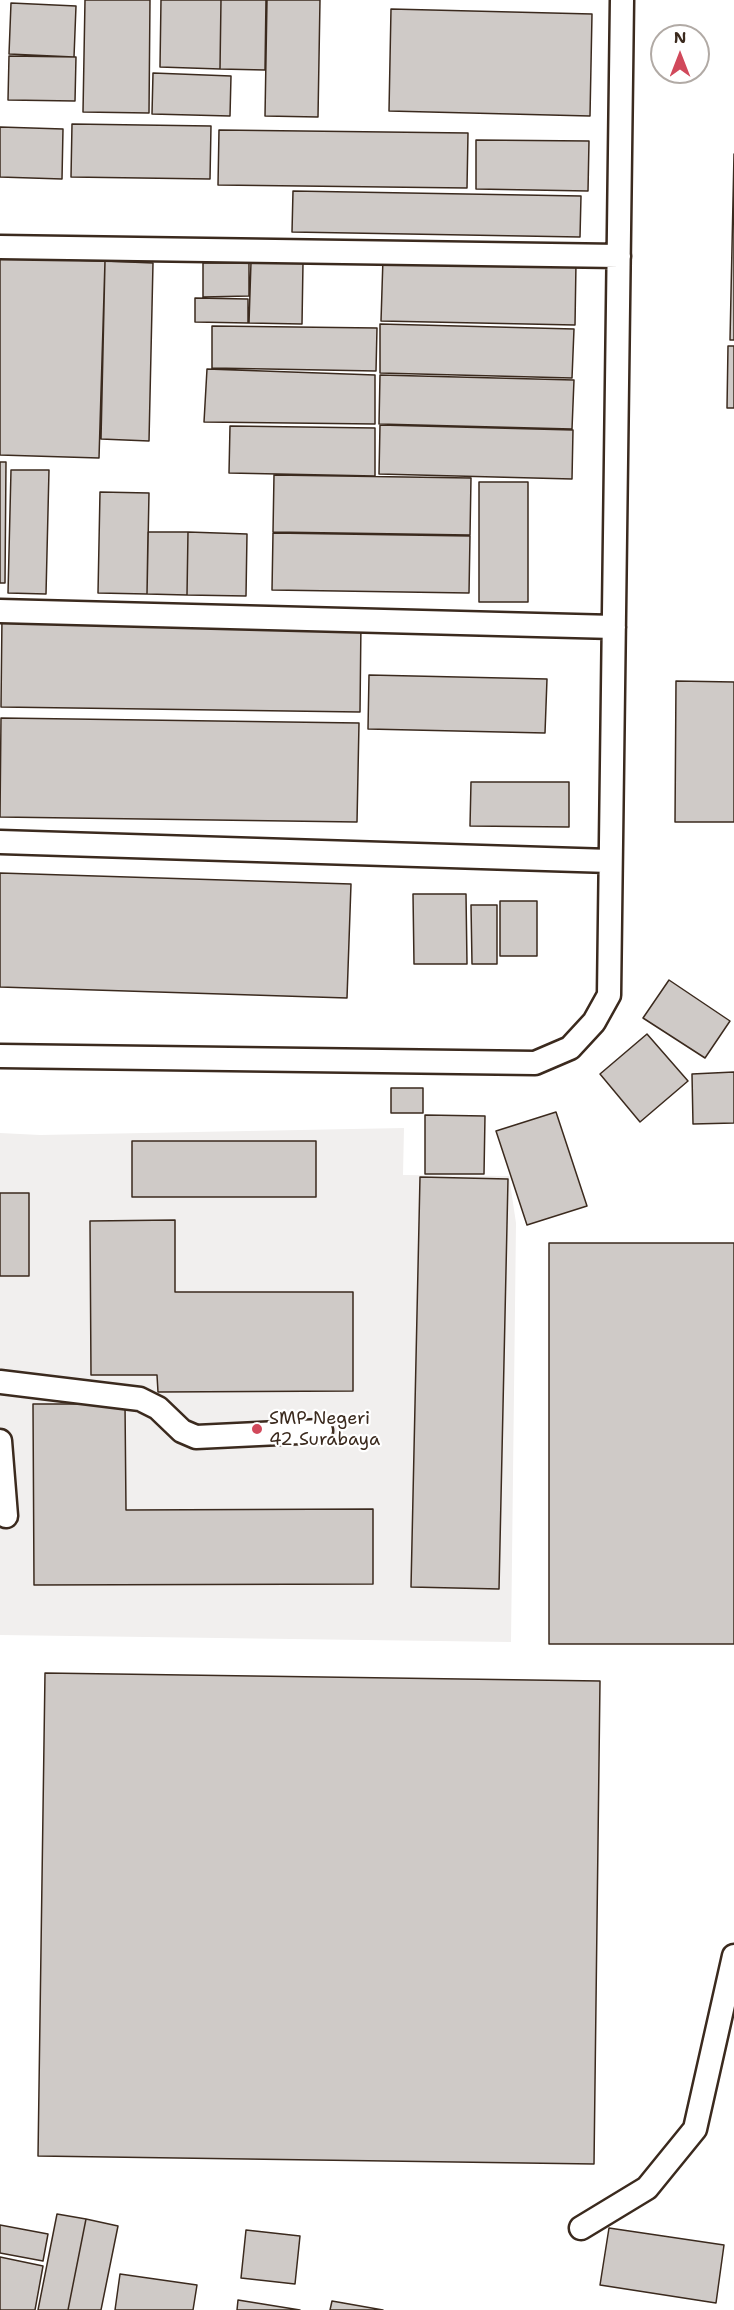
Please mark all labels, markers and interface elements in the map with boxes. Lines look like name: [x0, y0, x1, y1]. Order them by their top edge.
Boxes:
north arrow: [650, 24, 710, 84]
text: N: [674, 27, 686, 48]
place label: SMP Negeri 42 Surabaya: [269, 1408, 380, 1450]
marker: SMP Negeri 42 Surabaya: [250, 1422, 264, 1436]

